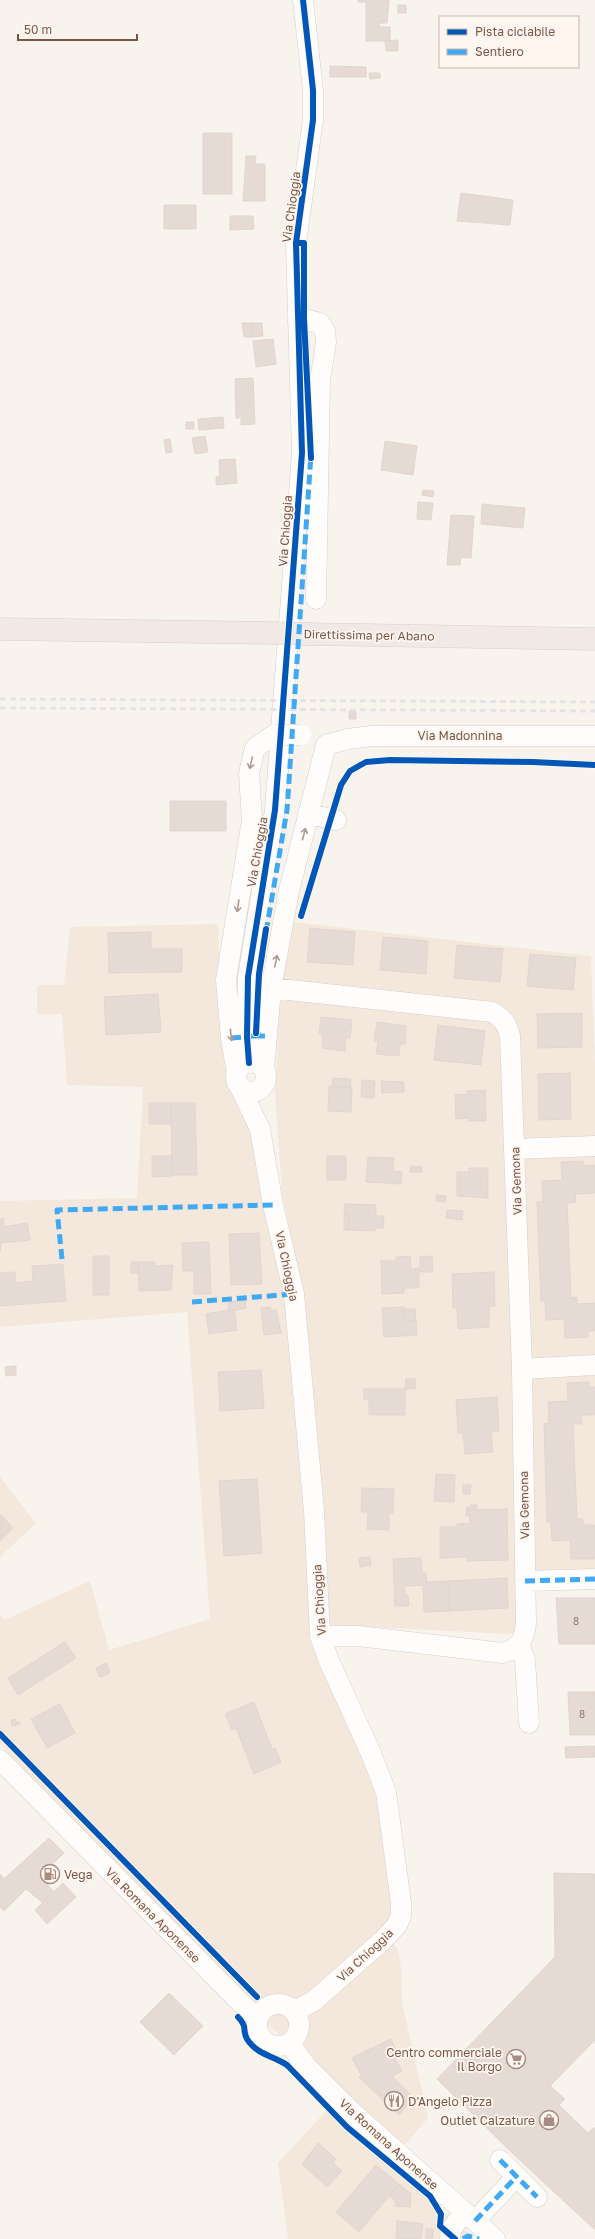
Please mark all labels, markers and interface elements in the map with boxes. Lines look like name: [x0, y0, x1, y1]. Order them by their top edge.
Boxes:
scale bar: [18, 16, 137, 42]
legend: [439, 16, 579, 68]
text: 50 m: [24, 22, 52, 37]
text: Pista ciclabile: [475, 24, 555, 39]
text: Sentiero: [475, 44, 524, 59]
street label: Via Chioggia: [279, 170, 303, 244]
street label: Via Chioggia: [275, 495, 295, 567]
street label: Direttissima per Abano: [303, 626, 435, 644]
street label: Via Madonnina: [418, 728, 502, 743]
one-way arrow: [247, 757, 255, 770]
street label: Via Chioggia: [243, 815, 271, 889]
one-way arrow: [300, 828, 308, 841]
one-way arrow: [234, 899, 242, 912]
one-way arrow: [272, 955, 280, 968]
one-way arrow: [227, 1028, 234, 1041]
street label: Via Gemona: [507, 1147, 525, 1215]
street label: Via Chioggia: [272, 1229, 302, 1303]
street label: Via Gemona: [516, 1471, 532, 1539]
street label: Via Chioggia: [309, 1564, 329, 1636]
house number: 8: [573, 1615, 579, 1627]
house number: 8: [579, 1708, 585, 1720]
fuel station icon: Vega: [39, 1863, 61, 1885]
street label: Via Romana Aponense: [102, 1864, 204, 1966]
place label: Vega: [64, 1867, 92, 1882]
street label: Via Chioggia: [334, 1925, 396, 1985]
place label: Centro commerciale Il Borgo: [386, 2045, 502, 2074]
supermarket icon: Centro commerciale Il Borgo: [505, 2048, 527, 2070]
restaurant icon: D'Angelo Pizza: [383, 2090, 405, 2112]
place label: D'Angelo Pizza: [408, 2094, 492, 2109]
street label: Via Romana Aponense: [336, 2095, 442, 2193]
shop icon: Outlet Calzature: [538, 2109, 560, 2131]
place label: Outlet Calzature: [440, 2113, 535, 2128]

